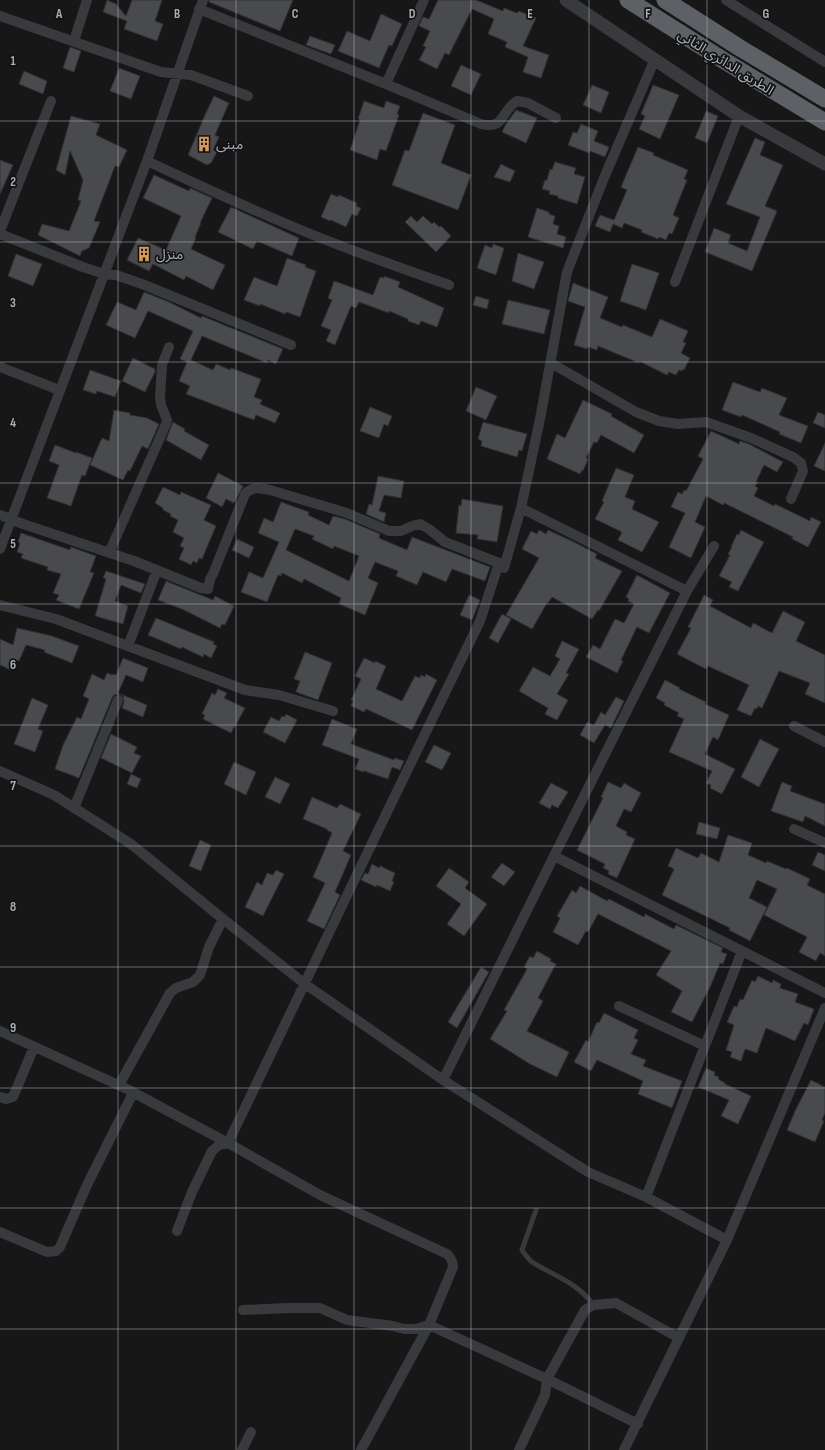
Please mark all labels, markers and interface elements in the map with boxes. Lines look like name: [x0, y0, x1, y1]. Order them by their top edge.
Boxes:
text: A: [55, 6, 63, 22]
text: B: [174, 6, 180, 22]
text: C: [292, 6, 299, 22]
text: D: [409, 6, 416, 22]
text: E: [527, 6, 533, 22]
text: F: [645, 6, 651, 22]
text: G: [763, 6, 770, 22]
street label: الطريق الدائري الثاني: [673, 26, 777, 101]
text: 1: [10, 53, 16, 69]
building icon: مبنى: [195, 135, 213, 153]
place label: مبنى: [216, 136, 243, 153]
text: 2: [10, 174, 16, 190]
building icon: منزل: [135, 245, 153, 263]
place label: منزل: [156, 246, 183, 263]
text: 3: [10, 295, 16, 311]
text: 4: [10, 415, 16, 431]
text: 5: [10, 536, 16, 552]
text: 6: [10, 657, 16, 673]
text: 7: [10, 778, 16, 794]
text: 8: [10, 899, 16, 915]
text: 9: [10, 1020, 16, 1036]

